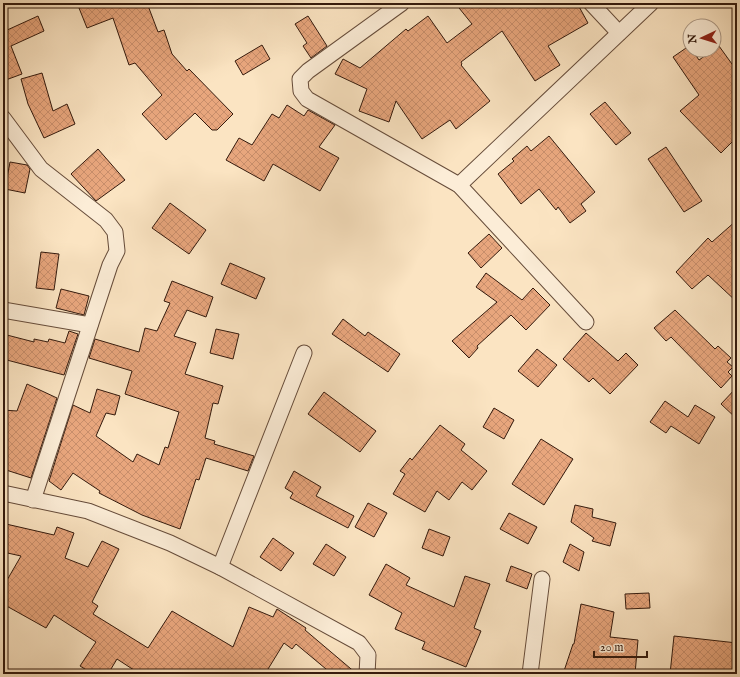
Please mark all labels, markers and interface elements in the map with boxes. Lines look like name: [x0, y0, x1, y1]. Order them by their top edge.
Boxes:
north arrow: [682, 18, 722, 58]
text: N: [686, 33, 700, 45]
scale bar: [594, 633, 647, 659]
text: 20 m: [600, 640, 623, 655]

